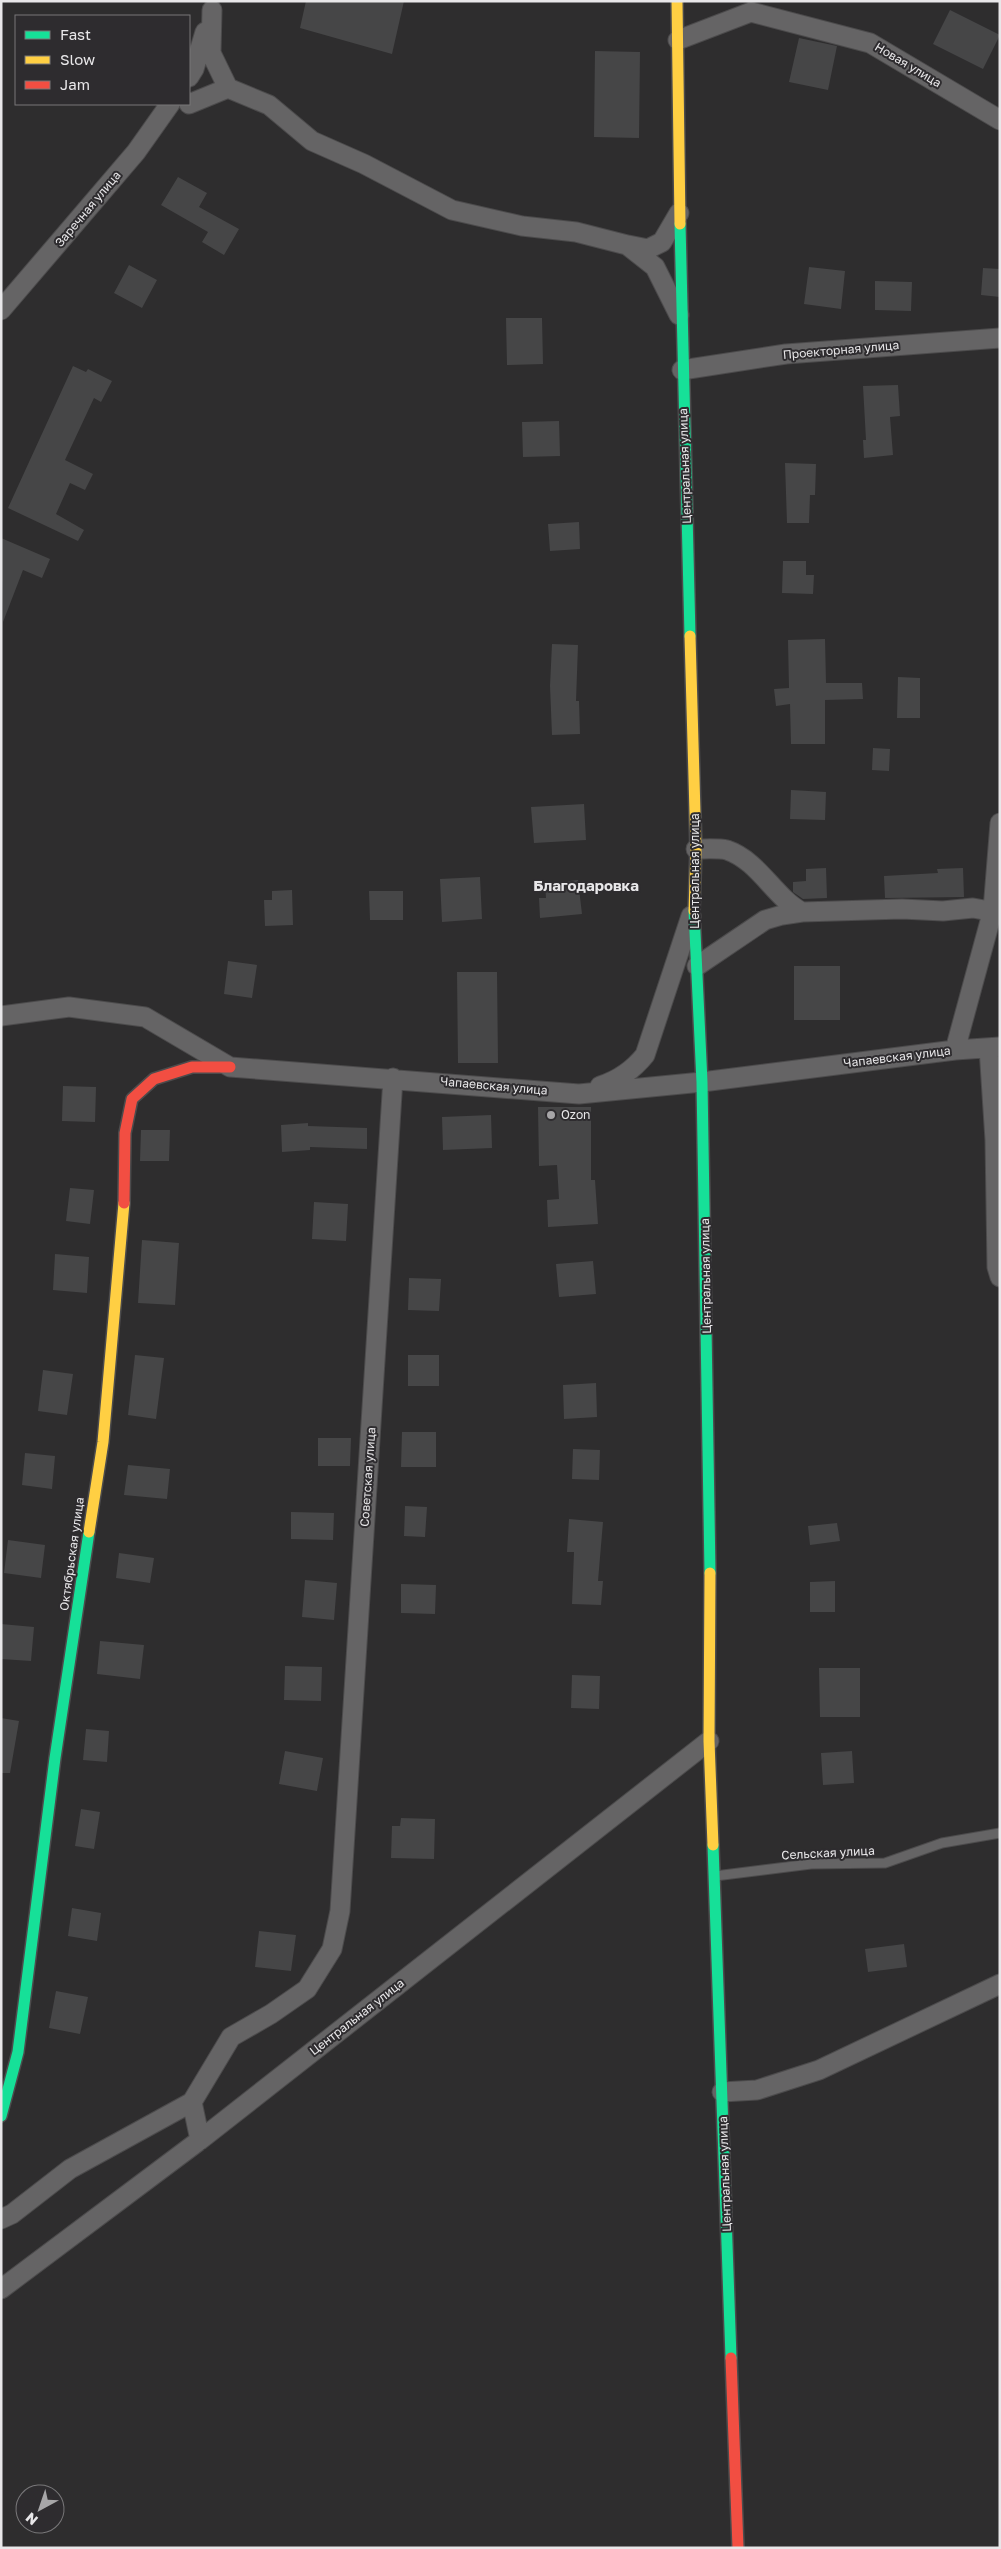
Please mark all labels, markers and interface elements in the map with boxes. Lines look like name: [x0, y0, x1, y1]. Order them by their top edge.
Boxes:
legend: [15, 15, 190, 105]
text: Fast: [60, 25, 91, 43]
street label: Новая улица: [872, 39, 944, 90]
text: Slow: [60, 50, 95, 68]
text: Jam: [60, 75, 90, 93]
street label: Заречная улица: [51, 168, 124, 250]
street label: Проекторная улица: [782, 337, 900, 362]
street label: Центральная улица: [675, 408, 694, 524]
street label: Центральная улица: [687, 813, 702, 929]
district label: Благодаровка: [533, 876, 639, 894]
street label: Чапаевская улица: [843, 1042, 951, 1071]
street label: Чапаевская улица: [440, 1073, 548, 1098]
place label: Ozon: [561, 1107, 590, 1122]
marker: Ozon: [545, 1109, 557, 1121]
street label: Центральная улица: [697, 1218, 714, 1334]
street label: Советская улица: [357, 1427, 378, 1527]
street label: Октябрьская улица: [56, 1496, 87, 1612]
street label: Сельская улица: [781, 1843, 875, 1862]
street label: Центральная улица: [306, 1975, 407, 2058]
street label: Центральная улица: [715, 2116, 734, 2232]
north arrow: [15, 2484, 65, 2534]
text: N: [22, 2509, 41, 2529]

